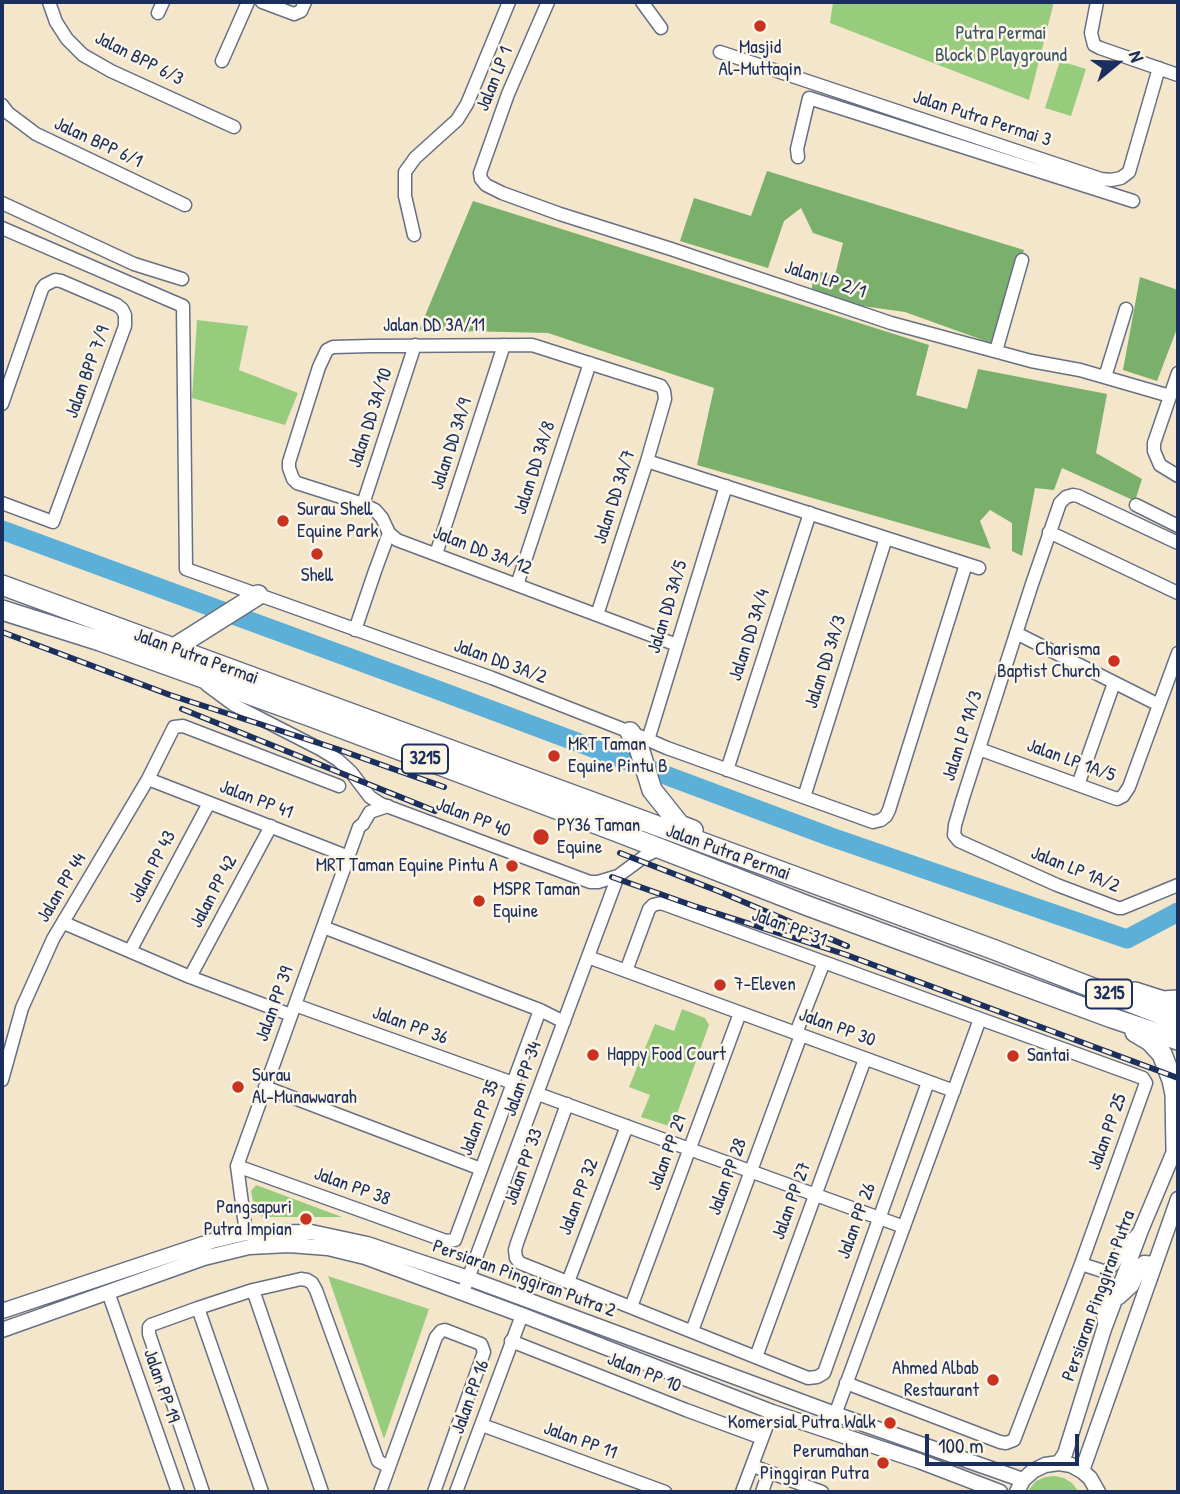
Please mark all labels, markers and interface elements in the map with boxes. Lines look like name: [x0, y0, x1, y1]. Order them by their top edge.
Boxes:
marker: Masjid Al-Muttaqin: [752, 18, 768, 34]
park label: Putra Permai Block D Playground: [935, 23, 1067, 67]
street label: Jalan BPP 6/3: [91, 27, 187, 91]
north arrow: [1082, 28, 1152, 98]
place label: Masjid Al-Muttaqin: [718, 37, 802, 81]
street label: Jalan LP 1: [472, 43, 518, 115]
text: N: [1123, 47, 1151, 65]
street label: Jalan Putra Permai 3: [910, 86, 1054, 152]
street label: Jalan BPP 6/1: [50, 113, 146, 173]
street label: Jalan LP 2/1: [781, 256, 869, 304]
street label: Jalan DD 3A/11: [383, 315, 485, 337]
street label: Jalan BPP 7/9: [61, 323, 115, 421]
street label: Jalan DD 3A/10: [344, 365, 398, 471]
street label: Jalan DD 3A/9: [426, 395, 478, 493]
street label: Jalan DD 3A/8: [509, 419, 561, 517]
street label: Jalan DD 3A/7: [589, 447, 641, 547]
place label: Surau Shell Equine Park: [297, 499, 378, 543]
marker: Surau Shell Equine Park: [275, 513, 291, 529]
street label: Jalan DD 3A/12: [429, 522, 535, 580]
marker: Shell: [309, 546, 325, 562]
street label: Jalan DD 3A/5: [643, 558, 693, 656]
place label: Shell: [301, 565, 333, 587]
street label: Jalan DD 3A/4: [724, 586, 776, 684]
street label: Jalan DD 3A/3: [800, 612, 852, 712]
street label: Jalan Putra Permai: [131, 624, 261, 690]
street label: Jalan DD 3A/2: [450, 635, 550, 689]
place label: Charisma Baptist Church: [997, 639, 1100, 683]
marker: Charisma Baptist Church: [1106, 653, 1122, 669]
street label: Jalan LP 1A/3: [938, 688, 988, 784]
place label: MRT Taman Equine Pintu B: [568, 734, 668, 778]
street label: Jalan LP 1A/5: [1024, 734, 1118, 788]
road number: 3215: [402, 744, 448, 774]
marker: MRT Taman Equine Pintu B: [546, 748, 562, 764]
street label: Jalan PP 41: [216, 776, 296, 824]
street label: Jalan PP 40: [432, 793, 514, 843]
place label: PY36 Taman Equine: [557, 815, 640, 859]
street label: Jalan Putra Permai: [663, 820, 793, 886]
street label: Jalan PP 43: [125, 827, 181, 907]
marker: PY36 Taman Equine: [531, 827, 551, 847]
street label: Jalan LP 1A/2: [1027, 842, 1123, 898]
street label: Jalan PP 44: [32, 849, 92, 927]
street label: Jalan PP 42: [185, 852, 243, 932]
place label: MRT Taman Equine Pintu A: [316, 855, 498, 877]
marker: MRT Taman Equine Pintu A: [504, 858, 520, 874]
place label: MSPR Taman Equine: [493, 879, 580, 923]
marker: MSPR Taman Equine: [471, 893, 487, 909]
street label: Jalan PP 31: [748, 904, 830, 952]
street label: Jalan PP 39: [251, 963, 299, 1045]
place label: 7-Eleven: [734, 974, 796, 996]
marker: 7-Eleven: [712, 977, 728, 993]
road number: 3215: [1086, 979, 1132, 1009]
street label: Jalan PP 36: [369, 1002, 451, 1050]
street label: Jalan PP 30: [796, 1004, 878, 1052]
street label: Jalan PP 34: [499, 1038, 547, 1120]
place label: Happy Food Court: [607, 1044, 726, 1066]
place label: Santai: [1027, 1045, 1070, 1067]
marker: Happy Food Court: [585, 1047, 601, 1063]
marker: Santai: [1005, 1048, 1021, 1064]
place label: Surau Al-Munawwarah: [252, 1065, 357, 1109]
street label: Jalan PP 35: [455, 1077, 505, 1159]
marker: Surau Al-Munawwarah: [230, 1079, 246, 1095]
street label: Jalan PP 25: [1084, 1091, 1132, 1173]
street label: Jalan PP 29: [644, 1112, 692, 1194]
street label: Jalan PP 33: [500, 1126, 548, 1208]
street label: Jalan PP 28: [704, 1136, 752, 1218]
street label: Jalan PP 32: [554, 1156, 604, 1238]
street label: Jalan PP 27: [767, 1159, 817, 1243]
street label: Jalan PP 38: [311, 1163, 393, 1211]
street label: Jalan PP 26: [833, 1180, 881, 1262]
place label: Pangsapuri Putra Impian: [204, 1197, 292, 1241]
street label: Persiaran Pinggiran Putra: [1058, 1208, 1140, 1384]
marker: Pangsapuri Putra Impian: [298, 1211, 314, 1227]
street label: Persiaran Pinggiran Putra 2: [429, 1235, 619, 1323]
street label: Jalan PP 19: [138, 1346, 184, 1426]
street label: Jalan PP 10: [604, 1348, 684, 1398]
street label: Jalan PP 16: [447, 1357, 495, 1437]
place label: Ahmed Albab Restaurant: [892, 1358, 979, 1402]
marker: Ahmed Albab Restaurant: [985, 1372, 1001, 1388]
place label: Komersial Putra Walk: [728, 1412, 876, 1434]
marker: Komersial Putra Walk: [882, 1415, 898, 1431]
street label: Jalan PP 11: [540, 1417, 620, 1465]
scale bar: [928, 1420, 1082, 1464]
text: 100 m: [938, 1431, 984, 1460]
place label: Perumahan Pinggiran Putra: [760, 1441, 869, 1485]
marker: Perumahan Pinggiran Putra: [875, 1455, 891, 1471]

